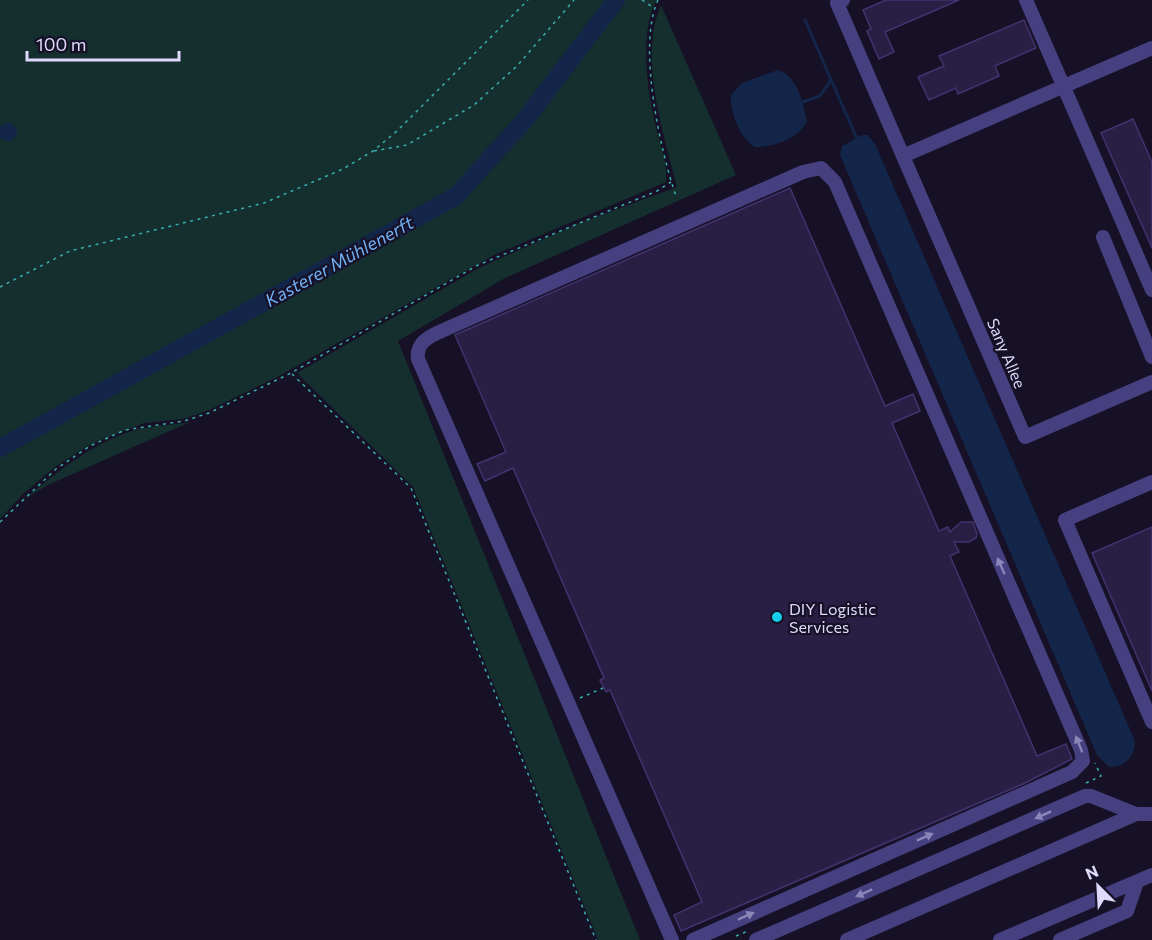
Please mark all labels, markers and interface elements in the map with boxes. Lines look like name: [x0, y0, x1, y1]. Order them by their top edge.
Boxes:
scale bar: [27, 24, 178, 62]
text: 100 m: [36, 33, 86, 55]
water label: Kasterer Mühlenerft: [261, 211, 418, 311]
street label: Sany Allee: [984, 315, 1030, 391]
one-way arrow: [996, 556, 1006, 574]
place label: DIY Logistic Services: [789, 599, 876, 636]
marker: DIY Logistic Services: [770, 610, 784, 624]
one-way arrow: [1073, 735, 1083, 753]
one-way arrow: [1033, 810, 1051, 820]
one-way arrow: [916, 832, 934, 842]
north arrow: [1068, 856, 1128, 916]
text: N: [1082, 861, 1101, 883]
one-way arrow: [855, 889, 873, 898]
one-way arrow: [737, 910, 755, 920]

